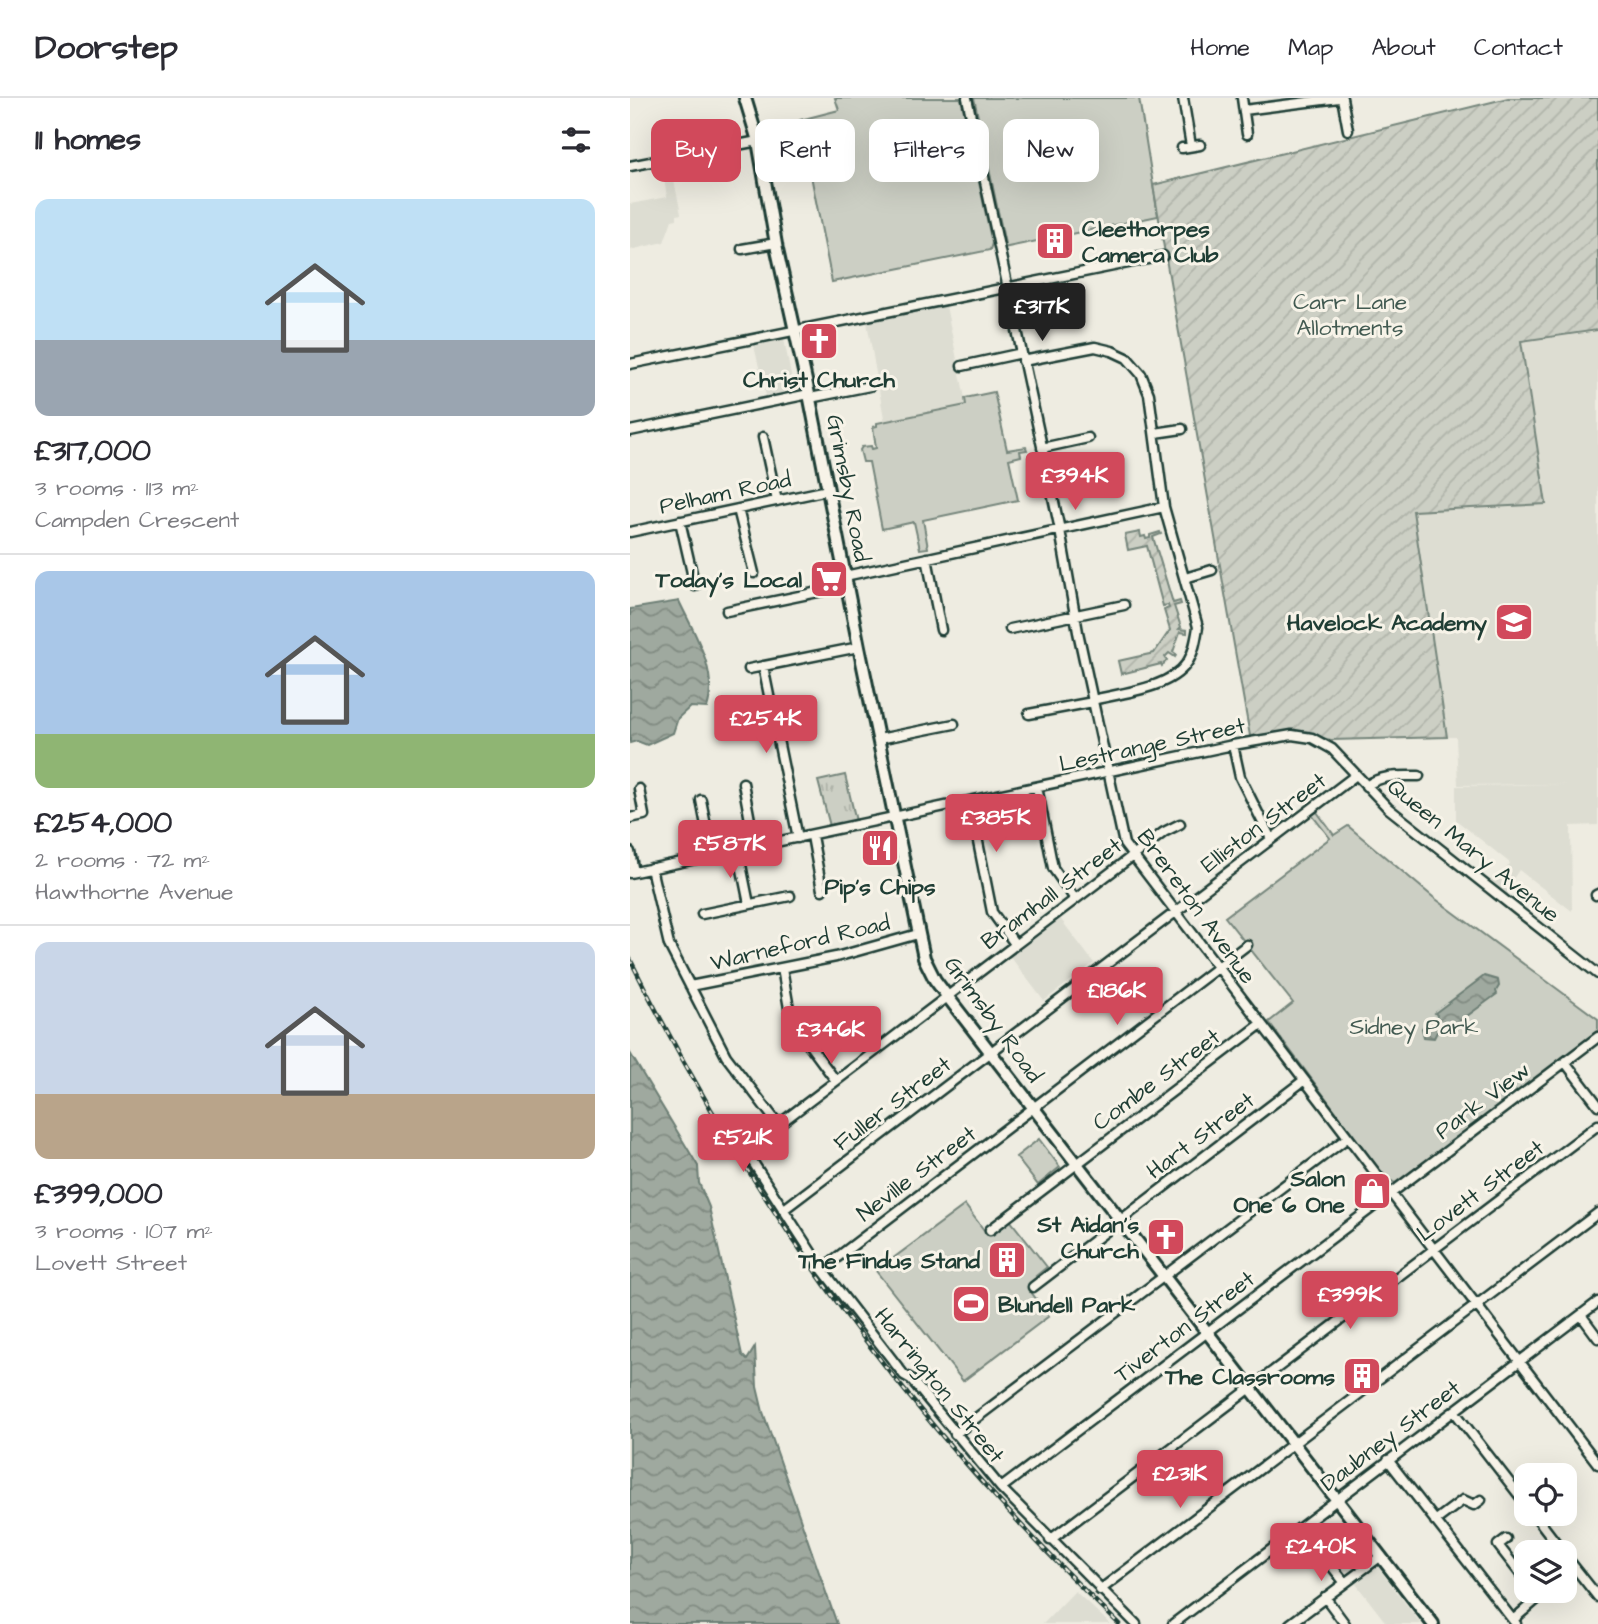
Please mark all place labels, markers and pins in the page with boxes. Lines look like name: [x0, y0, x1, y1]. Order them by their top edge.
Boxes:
place label: Cleethorpes Camera Club: [1082, 213, 1219, 271]
building icon: Cleethorpes Camera Club: [1034, 220, 1076, 262]
pin: £317K: [993, 284, 1091, 343]
church icon: Christ Church: [798, 320, 840, 362]
place label: Christ Church: [743, 364, 896, 396]
pin: £394K: [1026, 452, 1124, 512]
supermarket icon: Today's Local: [808, 558, 850, 600]
place label: Today's Local: [654, 564, 802, 598]
school or university icon: Havelock Academy: [1493, 601, 1535, 643]
place label: Havelock Academy: [1287, 607, 1487, 641]
pin: £254K: [717, 696, 815, 755]
pin: £385K: [947, 794, 1045, 854]
pin: £587K: [681, 820, 779, 880]
restaurant icon: Pip’s Chips: [859, 827, 901, 869]
place label: Pip’s Chips: [825, 871, 936, 903]
pin: £186K: [1068, 968, 1166, 1027]
pin: £346K: [782, 1006, 880, 1066]
pin: £521K: [694, 1114, 792, 1174]
place label: Salon One 6 One: [1233, 1163, 1346, 1221]
shop icon: Salon One 6 One: [1351, 1170, 1393, 1212]
place label: St Aidan's Church: [1036, 1209, 1140, 1267]
church icon: St Aidan's Church: [1145, 1216, 1187, 1258]
building icon: The Findus Stand: [986, 1239, 1028, 1281]
place label: The Findus Stand: [797, 1245, 980, 1277]
pin: £399K: [1301, 1272, 1399, 1331]
sports icon: Blundell Park: [950, 1283, 992, 1325]
place label: Blundell Park: [998, 1289, 1136, 1321]
building icon: The Classrooms: [1341, 1355, 1383, 1397]
place label: The Classrooms: [1164, 1361, 1335, 1393]
pin: £231K: [1131, 1450, 1229, 1510]
pin: £240K: [1272, 1524, 1370, 1583]

